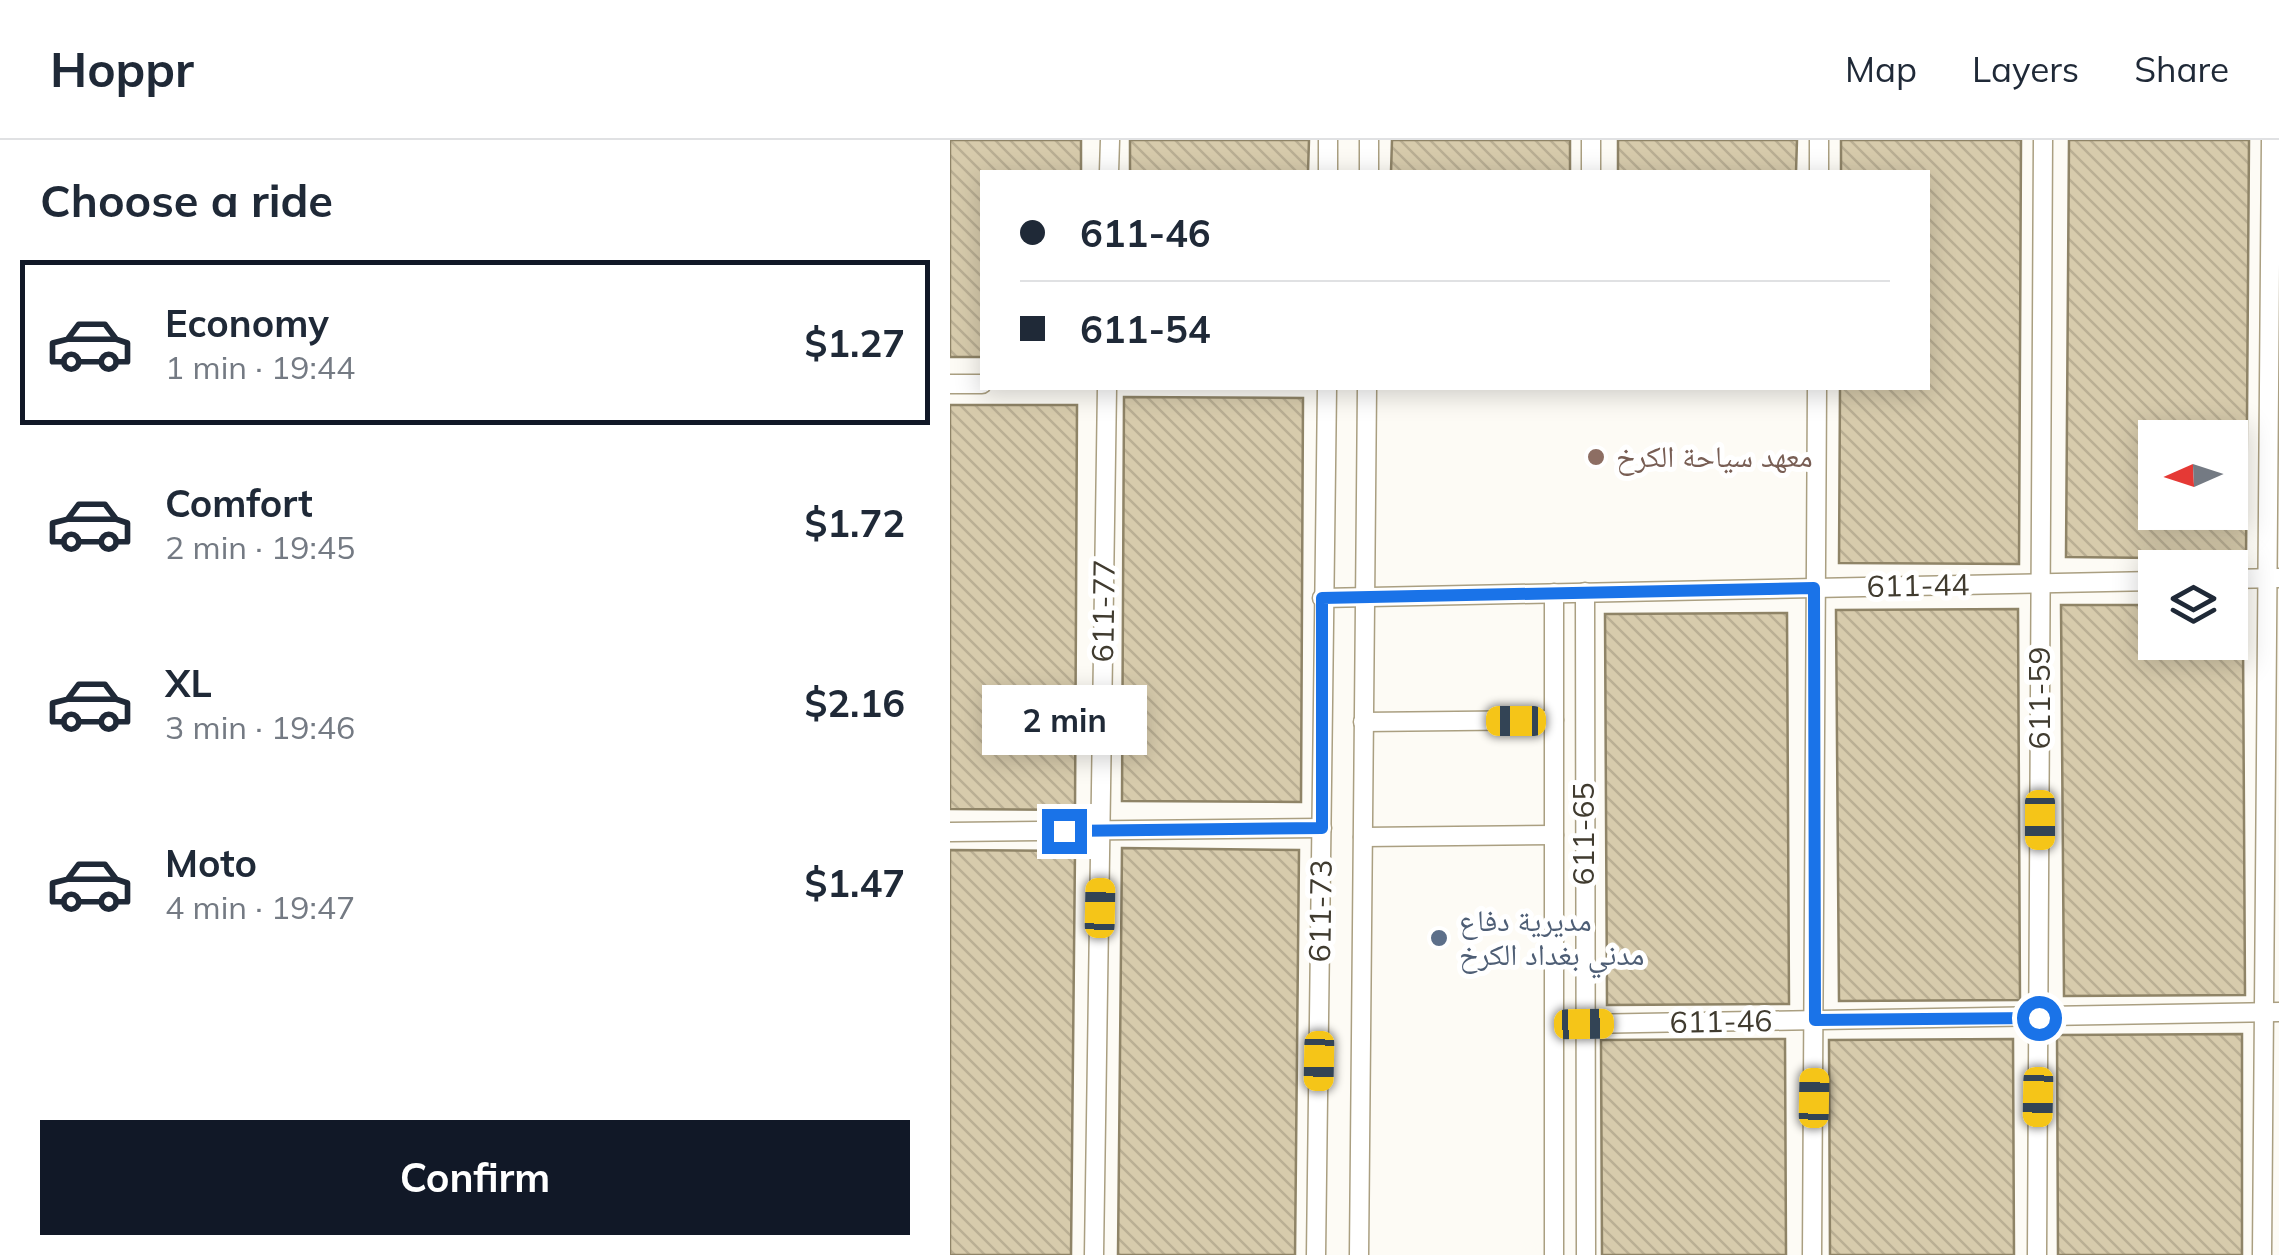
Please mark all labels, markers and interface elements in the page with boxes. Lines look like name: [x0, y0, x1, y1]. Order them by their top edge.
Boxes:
text: Hoppr: [50, 39, 194, 99]
text: Map: [1845, 47, 1917, 91]
text: Layers: [1972, 47, 2079, 91]
text: Share: [2134, 47, 2229, 91]
text: Choose a ride: [40, 172, 333, 228]
text: 611-46: [1080, 209, 1211, 257]
icon: car: [45, 298, 135, 388]
text: Economy: [165, 299, 329, 347]
text: 611-54: [1080, 305, 1211, 353]
text: $1.27: [804, 319, 905, 367]
text: 1 min · 19:44: [165, 347, 355, 387]
north arrow: [2138, 420, 2248, 530]
map controls: [2138, 420, 2248, 660]
place label: معهد سياحة الكرخ: [1616, 437, 1813, 476]
marker: معهد سياحة الكرخ: [1585, 446, 1607, 468]
icon: car: [45, 478, 135, 568]
text: Comfort: [165, 479, 313, 527]
text: $1.72: [804, 499, 905, 547]
text: 2 min · 19:45: [165, 527, 355, 567]
button: layers: [2138, 550, 2248, 660]
street label: 611-77: [1083, 559, 1123, 663]
street label: 611-44: [1866, 565, 1970, 605]
street label: 611-59: [2020, 647, 2058, 749]
icon: car: [45, 658, 135, 748]
text: XL: [165, 659, 212, 707]
text: $2.16: [804, 679, 905, 727]
callout: 2 min: [982, 686, 1146, 756]
text: 2 min: [1022, 700, 1107, 740]
car: [1486, 706, 1546, 736]
text: 3 min · 19:46: [165, 707, 355, 747]
street label: 611-65: [1564, 783, 1602, 885]
car: [2025, 790, 2055, 850]
route end: [1042, 809, 1087, 854]
icon: car: [45, 838, 135, 928]
text: Moto: [165, 839, 257, 887]
text: $1.47: [804, 859, 905, 907]
street label: 611-73: [1300, 859, 1340, 963]
car: [1084, 878, 1116, 938]
text: 4 min · 19:47: [165, 887, 355, 927]
place label: مديرية دفاع مدني بغداد الكرخ: [1459, 901, 1644, 979]
marker: مديرية دفاع مدني بغداد الكرخ: [1428, 927, 1450, 949]
route start: [2017, 996, 2062, 1041]
street label: 611-46: [1669, 1001, 1773, 1041]
car: [1554, 1008, 1614, 1040]
car: [1303, 1031, 1335, 1091]
car: [2022, 1067, 2054, 1127]
car: [1798, 1068, 1830, 1128]
button: Confirm: [40, 1120, 910, 1235]

